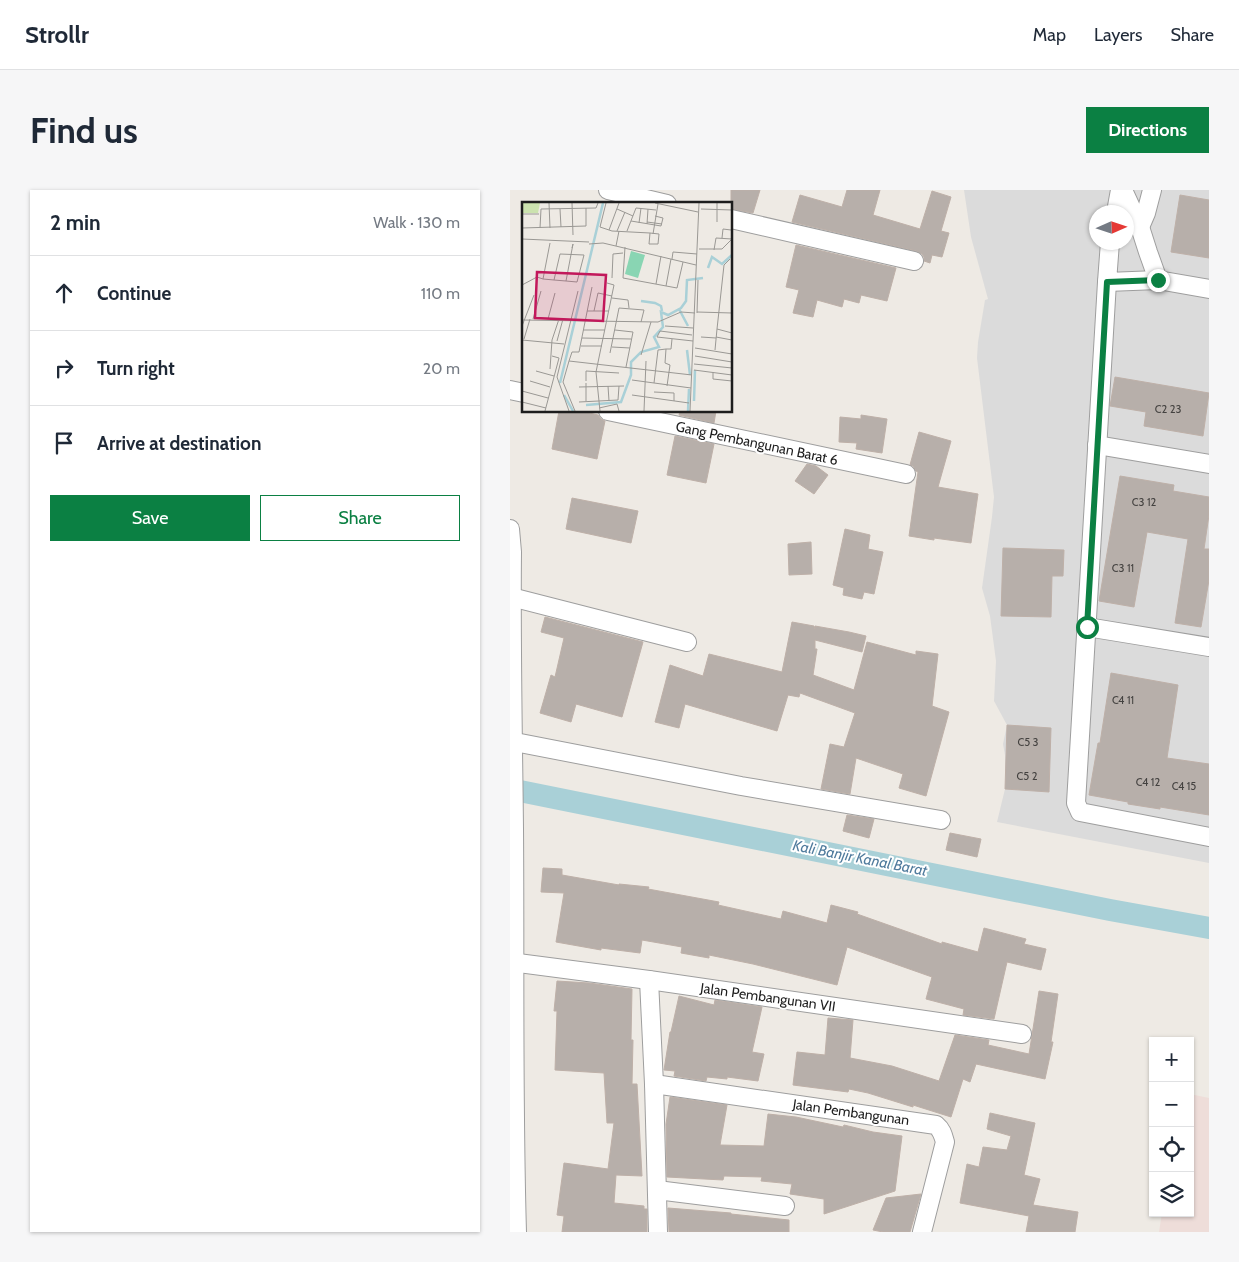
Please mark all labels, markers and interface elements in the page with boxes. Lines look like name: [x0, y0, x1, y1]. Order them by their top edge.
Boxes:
text: Strollr: [25, 20, 89, 49]
text: Map: [1033, 24, 1066, 46]
text: Layers: [1094, 24, 1143, 46]
text: Share: [1171, 24, 1214, 46]
button: Directions: [1086, 107, 1209, 153]
text: Find us: [30, 109, 138, 152]
inset map: [522, 202, 732, 412]
north arrow: [1089, 205, 1134, 250]
text: 2 min: [50, 210, 101, 235]
text: Walk · 130 m: [373, 213, 460, 232]
route end: [1147, 269, 1170, 292]
icon: ahead: [50, 279, 78, 307]
text: Continue: [97, 282, 171, 305]
text: 110 m: [421, 284, 460, 303]
icon: right: [50, 354, 78, 382]
text: Turn right: [97, 357, 175, 380]
text: 20 m: [423, 359, 460, 378]
house number: C2 23: [1155, 402, 1181, 416]
street label: Gang Pembangunan Barat 6: [674, 417, 840, 469]
icon: arrive: [50, 429, 78, 457]
text: Arrive at destination: [97, 432, 261, 455]
button: Save: [50, 495, 250, 541]
button: Share: [260, 495, 460, 541]
house number: C3 12: [1132, 495, 1157, 509]
house number: C3 11: [1112, 561, 1134, 575]
route start: [1076, 616, 1099, 639]
house number: C4 11: [1112, 693, 1134, 707]
house number: C5 3: [1017, 735, 1039, 749]
house number: C5 2: [1017, 769, 1038, 783]
house number: C4 12: [1136, 775, 1160, 789]
house number: C4 15: [1172, 779, 1196, 793]
water label: Kali Banjir Kanal Barat: [791, 836, 929, 880]
street label: Jalan Pembangunan VII: [698, 978, 837, 1015]
map controls: [1149, 1037, 1194, 1217]
button: +: [1149, 1037, 1194, 1082]
button: −: [1149, 1082, 1194, 1127]
street label: Jalan Pembangunan: [791, 1095, 911, 1129]
button: locate: [1149, 1127, 1194, 1172]
button: layers: [1149, 1172, 1194, 1217]

